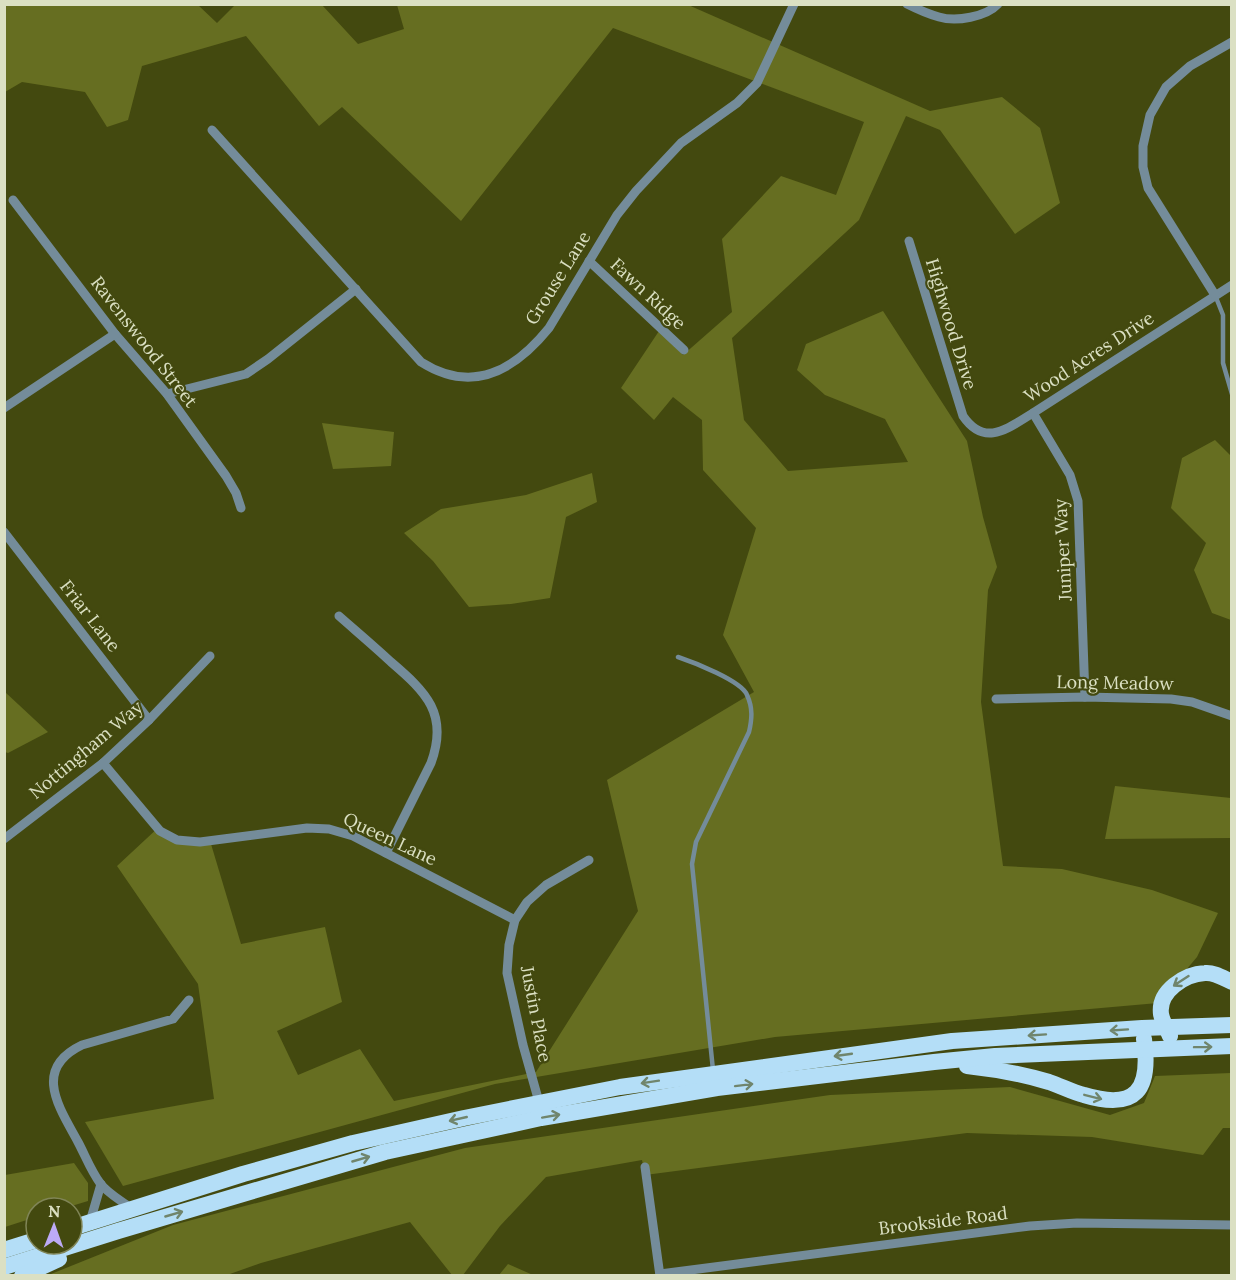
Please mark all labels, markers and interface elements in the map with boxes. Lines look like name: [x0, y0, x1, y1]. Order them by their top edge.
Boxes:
street label: Grouse Lane: [520, 226, 596, 329]
street label: Fawn Ridge: [606, 253, 691, 335]
street label: Highwood Drive: [921, 256, 982, 392]
street label: Ravenswood Street: [86, 271, 203, 412]
street label: Wood Acres Drive: [1020, 306, 1158, 407]
street label: Juniper Way: [1048, 498, 1077, 603]
street label: Friar Lane: [55, 575, 126, 657]
street label: Long Meadow: [1056, 670, 1175, 695]
street label: Nottingham Way: [24, 695, 148, 804]
street label: Queen Lane: [340, 807, 441, 870]
street label: Justin Place: [516, 963, 557, 1064]
one-way arrow: [1172, 975, 1189, 988]
one-way arrow: [1109, 1024, 1129, 1035]
one-way arrow: [1027, 1030, 1047, 1041]
one-way arrow: [1193, 1041, 1213, 1052]
one-way arrow: [834, 1050, 853, 1061]
one-way arrow: [640, 1077, 660, 1088]
one-way arrow: [734, 1079, 753, 1090]
one-way arrow: [1083, 1092, 1102, 1104]
one-way arrow: [541, 1110, 561, 1121]
one-way arrow: [449, 1114, 469, 1125]
one-way arrow: [351, 1153, 370, 1164]
north arrow: [24, 1196, 84, 1256]
text: N: [48, 1201, 61, 1221]
street label: Brookside Road: [877, 1201, 1009, 1240]
one-way arrow: [164, 1208, 183, 1219]

